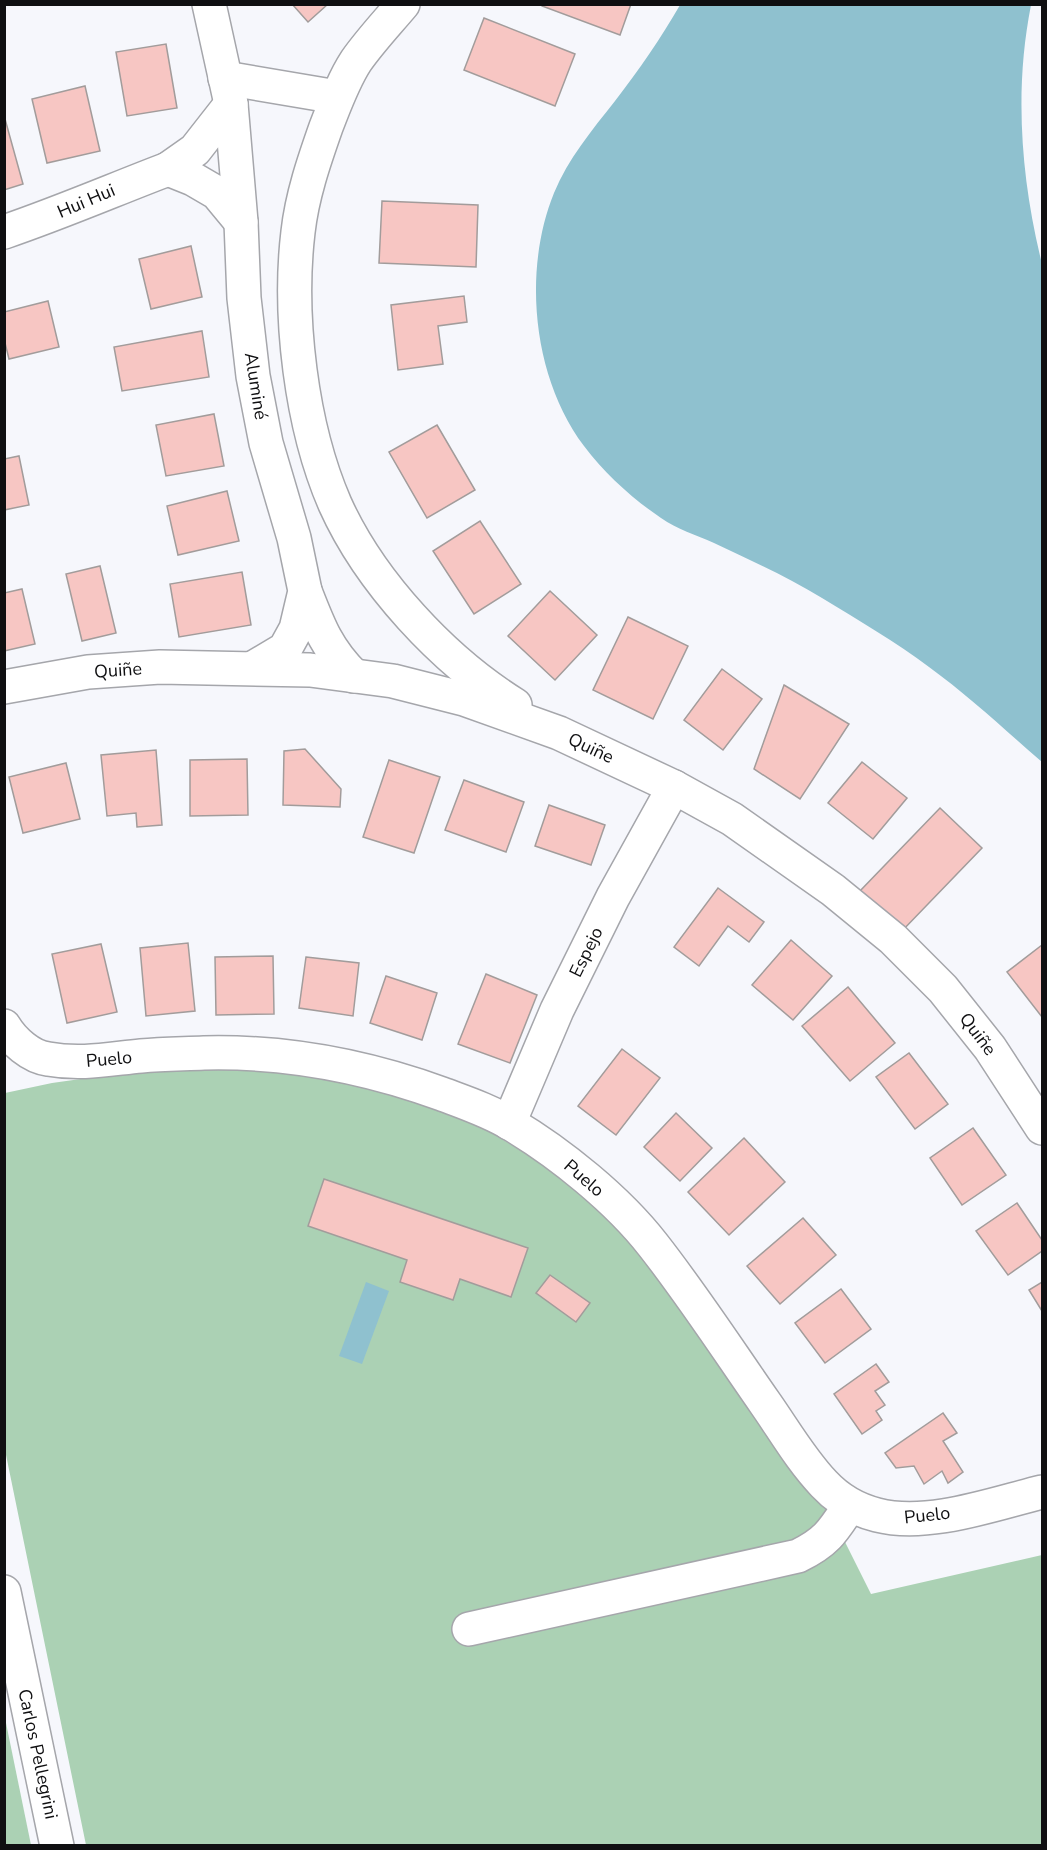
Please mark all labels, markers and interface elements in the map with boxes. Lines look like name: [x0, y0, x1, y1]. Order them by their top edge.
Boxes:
street label: Hui Hui: [53, 178, 119, 224]
street label: Aluminé: [239, 351, 273, 421]
street label: Quiñe: [93, 656, 143, 684]
street label: Quiñe: [564, 727, 618, 769]
street label: Espejo: [564, 923, 608, 981]
street label: Quiñe: [954, 1008, 1002, 1060]
street label: Puelo: [85, 1045, 133, 1073]
street label: Puelo: [559, 1154, 609, 1202]
street label: Puelo: [903, 1501, 951, 1529]
street label: Carlos Pellegrini: [12, 1687, 64, 1821]

